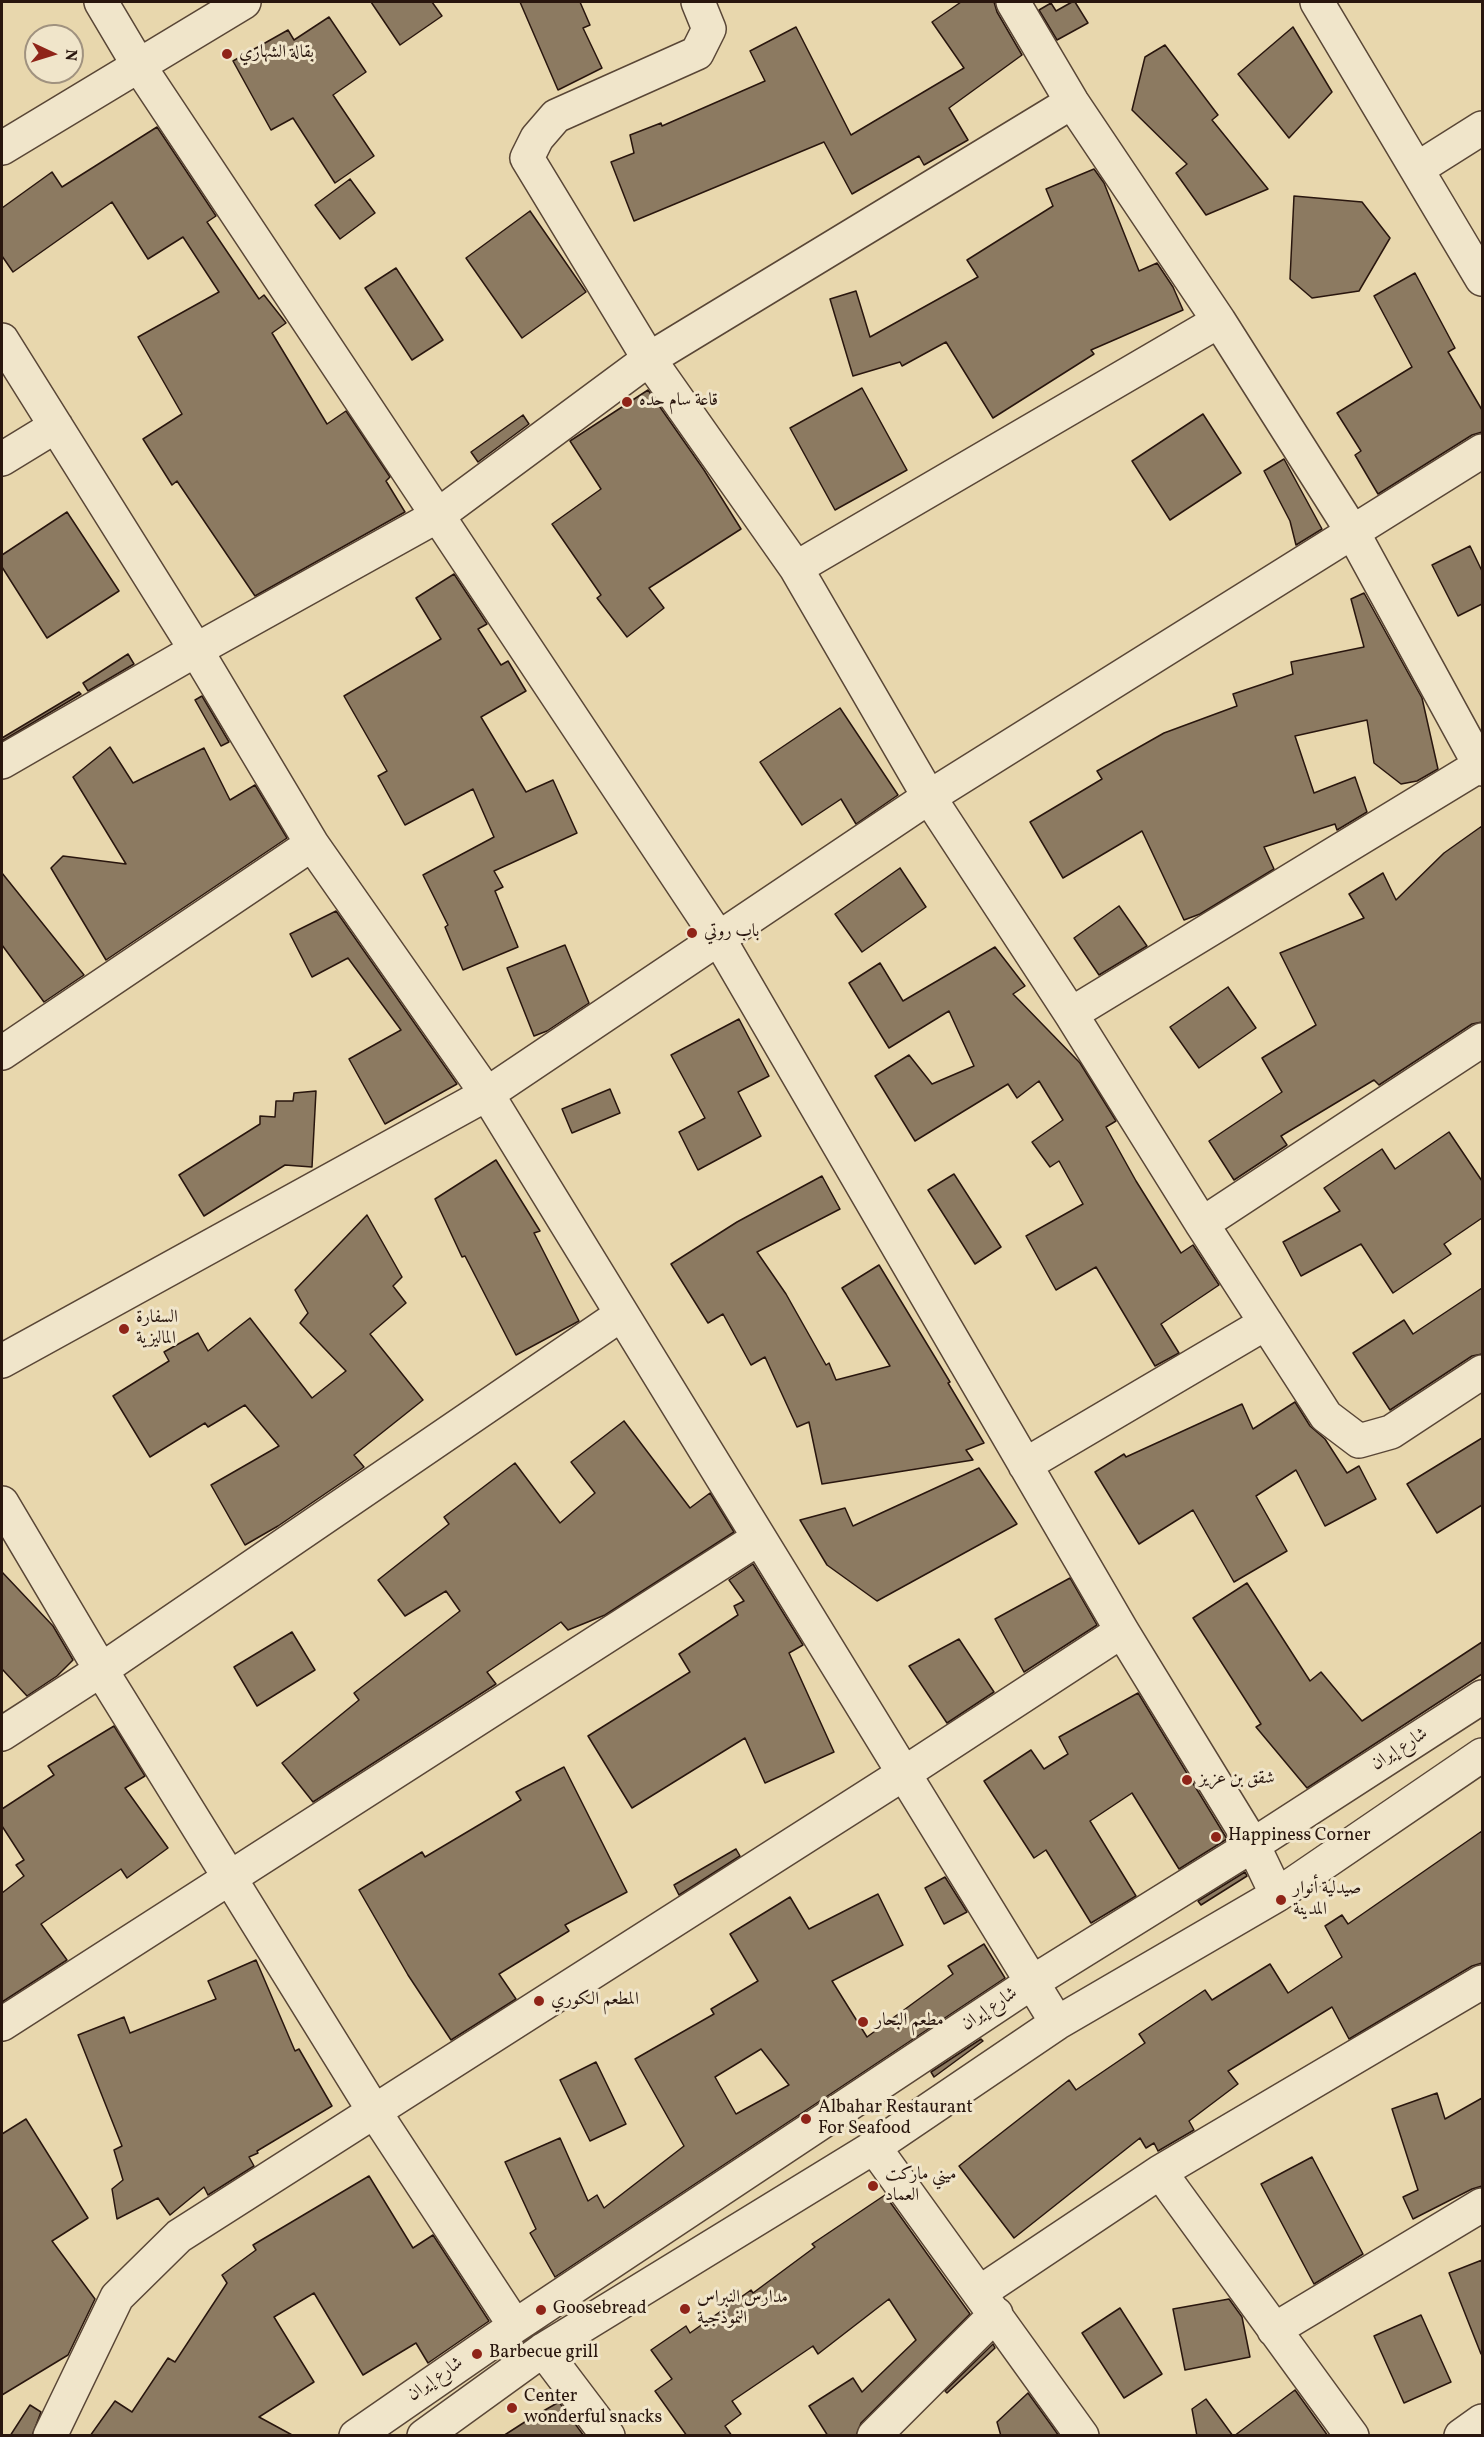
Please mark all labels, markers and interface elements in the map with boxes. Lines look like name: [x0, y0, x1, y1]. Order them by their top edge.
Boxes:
north arrow: [24, 24, 84, 84]
place label: بقالة الشهاري: [239, 43, 314, 65]
marker: بقالة الشهاري: [220, 47, 234, 61]
text: N: [59, 49, 81, 62]
place label: قاعة سام حده: [639, 391, 718, 413]
marker: قاعة سام حده: [620, 395, 634, 409]
place label: باب روتي: [704, 922, 759, 944]
marker: باب روتي: [685, 926, 699, 940]
place label: السفارة الماليزية: [136, 1308, 178, 1350]
marker: السفارة الماليزية: [117, 1322, 131, 1336]
street label: شارع إيران: [1368, 1724, 1432, 1776]
place label: شقق بن عزيز: [1199, 1769, 1275, 1791]
marker: شقق بن عزيز: [1180, 1773, 1194, 1787]
place label: Happiness Corner: [1228, 1826, 1371, 1848]
marker: Happiness Corner: [1209, 1830, 1223, 1844]
place label: صيدلية أنوار المدينة: [1293, 1879, 1361, 1922]
marker: صيدلية أنوار المدينة: [1274, 1893, 1288, 1907]
street label: شارع إيران: [958, 1983, 1022, 2037]
place label: المطعم الكوري: [551, 1990, 639, 2012]
marker: المطعم الكوري: [532, 1994, 546, 2008]
place label: مطعم البحار: [875, 2011, 944, 2033]
marker: مطعم البحار: [856, 2015, 870, 2029]
place label: Albahar Restaurant For Seafood: [818, 2098, 973, 2140]
marker: Albahar Restaurant For Seafood: [799, 2112, 813, 2126]
place label: ميني ماركت العماد: [885, 2165, 957, 2208]
marker: ميني ماركت العماد: [866, 2179, 880, 2193]
place label: مدارس النبراس النموذجية: [697, 2288, 788, 2330]
place label: Goosebread: [553, 2299, 647, 2321]
marker: مدارس النبراس النموذجية: [678, 2302, 692, 2316]
marker: Goosebread: [534, 2303, 548, 2317]
place label: Barbecue grill: [489, 2343, 598, 2365]
marker: Barbecue grill: [470, 2347, 484, 2361]
street label: شارع إيران: [404, 2353, 468, 2407]
place label: Center wonderful snacks: [524, 2387, 662, 2430]
marker: Center wonderful snacks: [505, 2401, 519, 2415]

